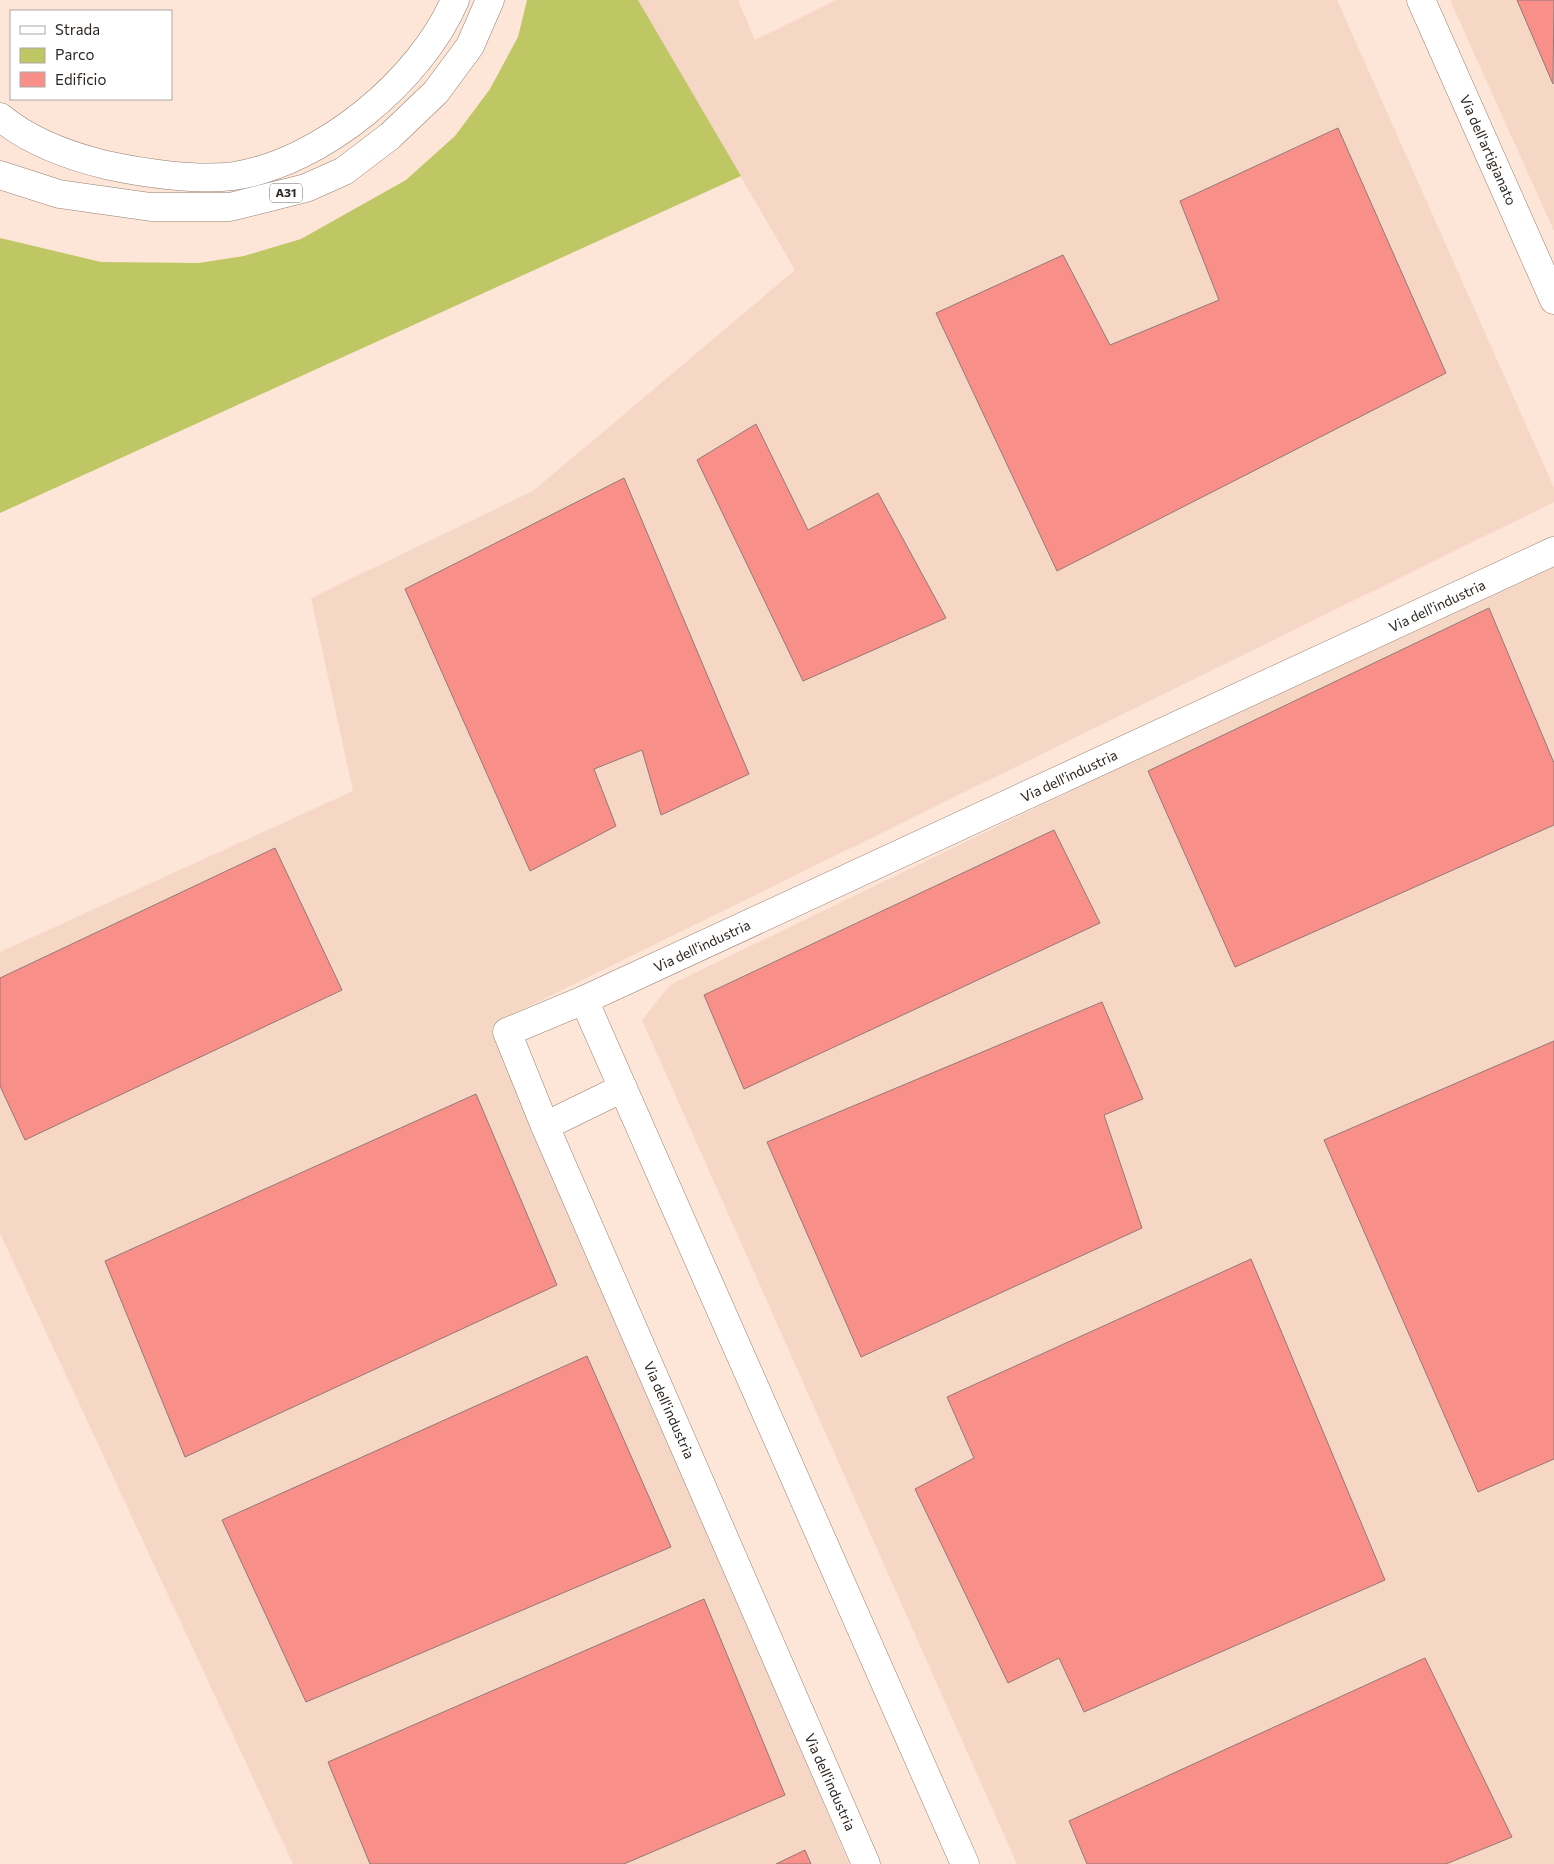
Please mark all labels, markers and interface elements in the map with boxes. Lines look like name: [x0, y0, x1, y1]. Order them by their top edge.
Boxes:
legend: [10, 10, 172, 100]
text: Strada: [55, 20, 100, 38]
text: Parco: [55, 45, 94, 63]
text: Edificio: [55, 70, 106, 88]
street label: Via dell'artigianato: [1457, 92, 1520, 207]
road number: A31: [270, 184, 302, 202]
street label: Via dell'industria: [1386, 576, 1488, 635]
street label: Via dell'industria: [1018, 746, 1120, 805]
street label: Via dell'industria: [651, 916, 753, 975]
street label: Via dell'industria: [640, 1358, 699, 1461]
street label: Via dell'industria: [801, 1730, 860, 1833]

